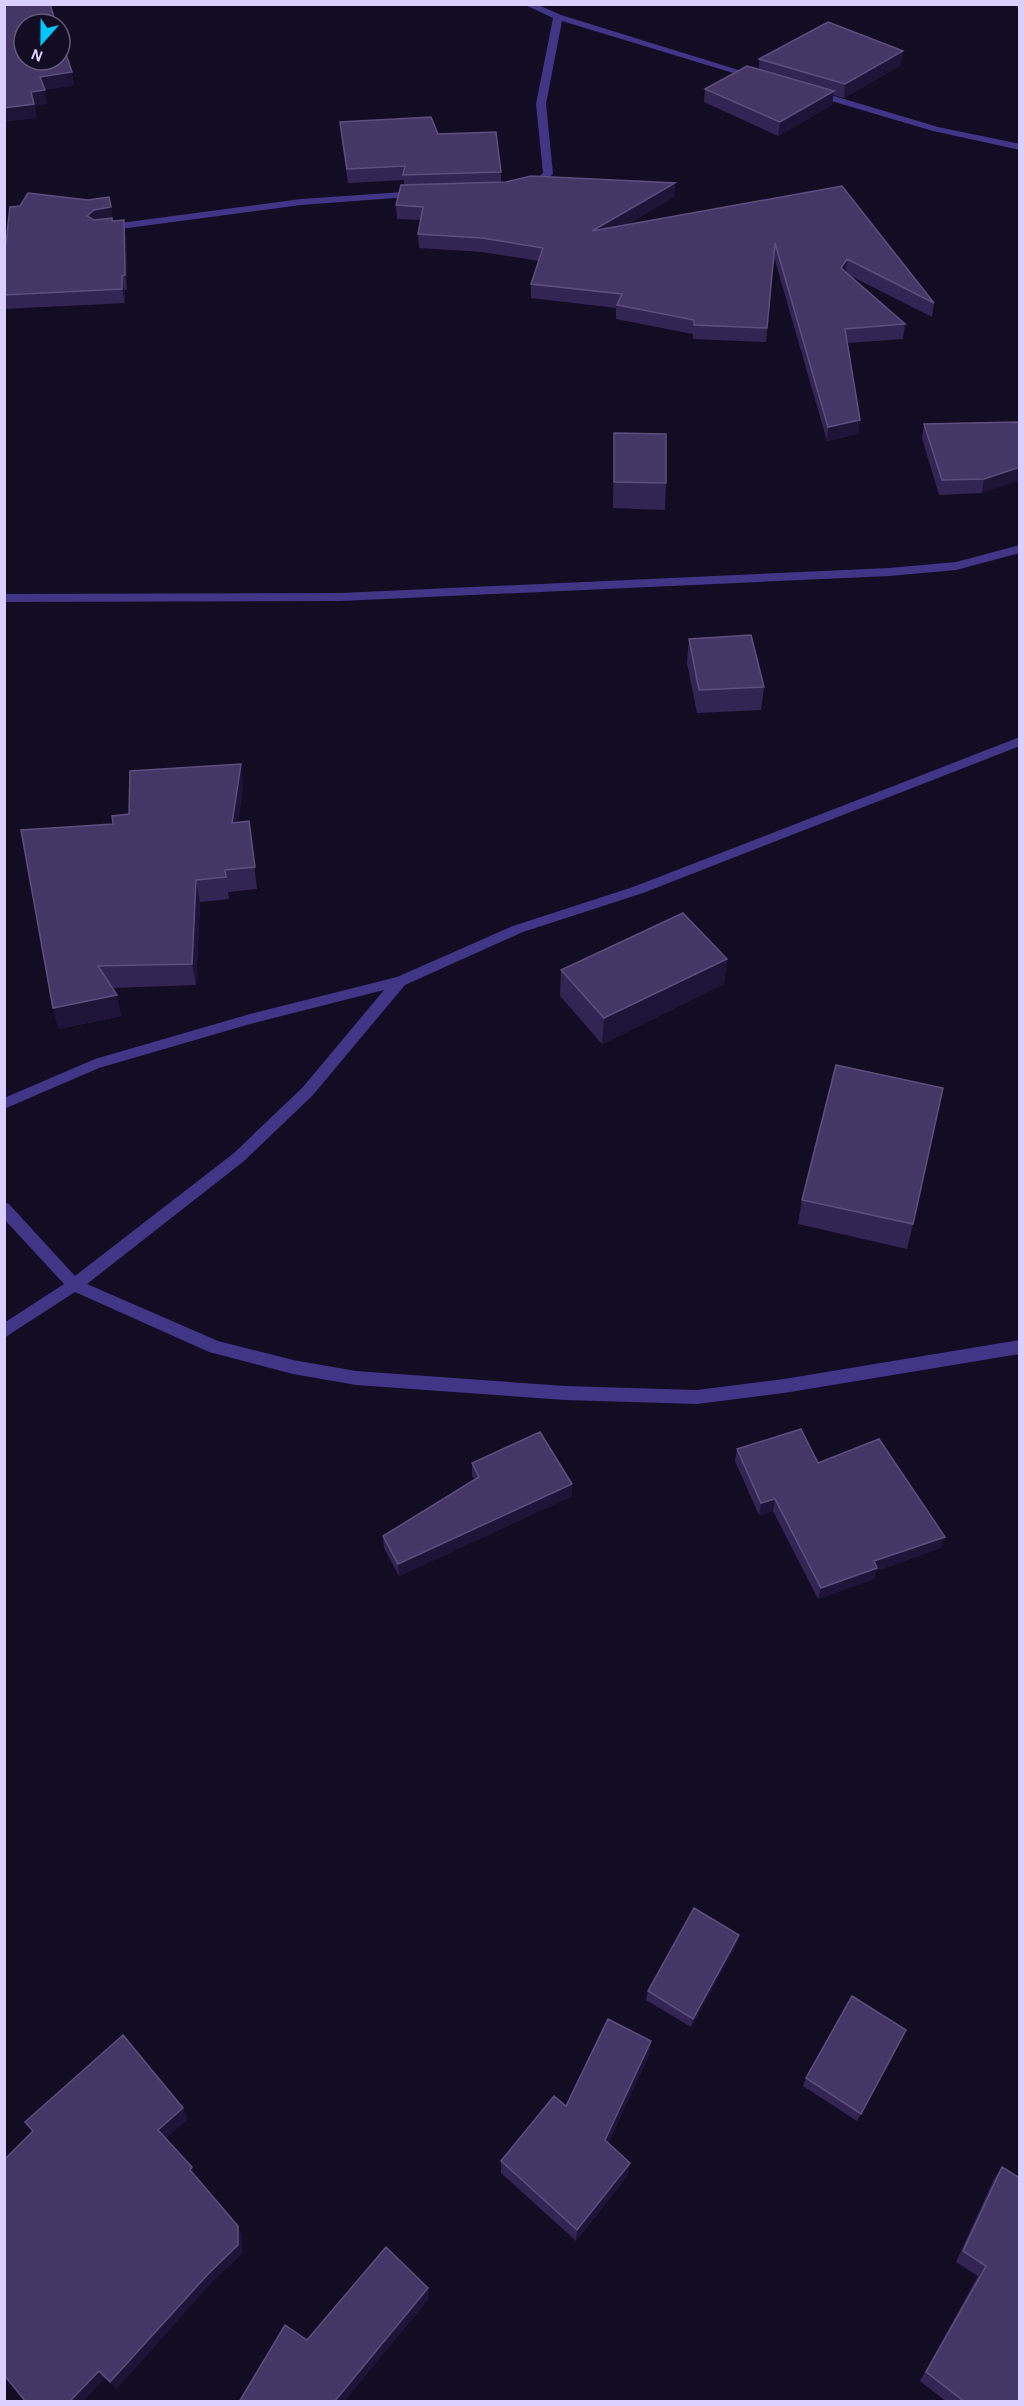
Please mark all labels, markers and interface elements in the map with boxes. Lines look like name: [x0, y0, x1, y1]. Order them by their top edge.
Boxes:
north arrow: [12, 12, 72, 72]
text: N: [29, 46, 45, 65]

